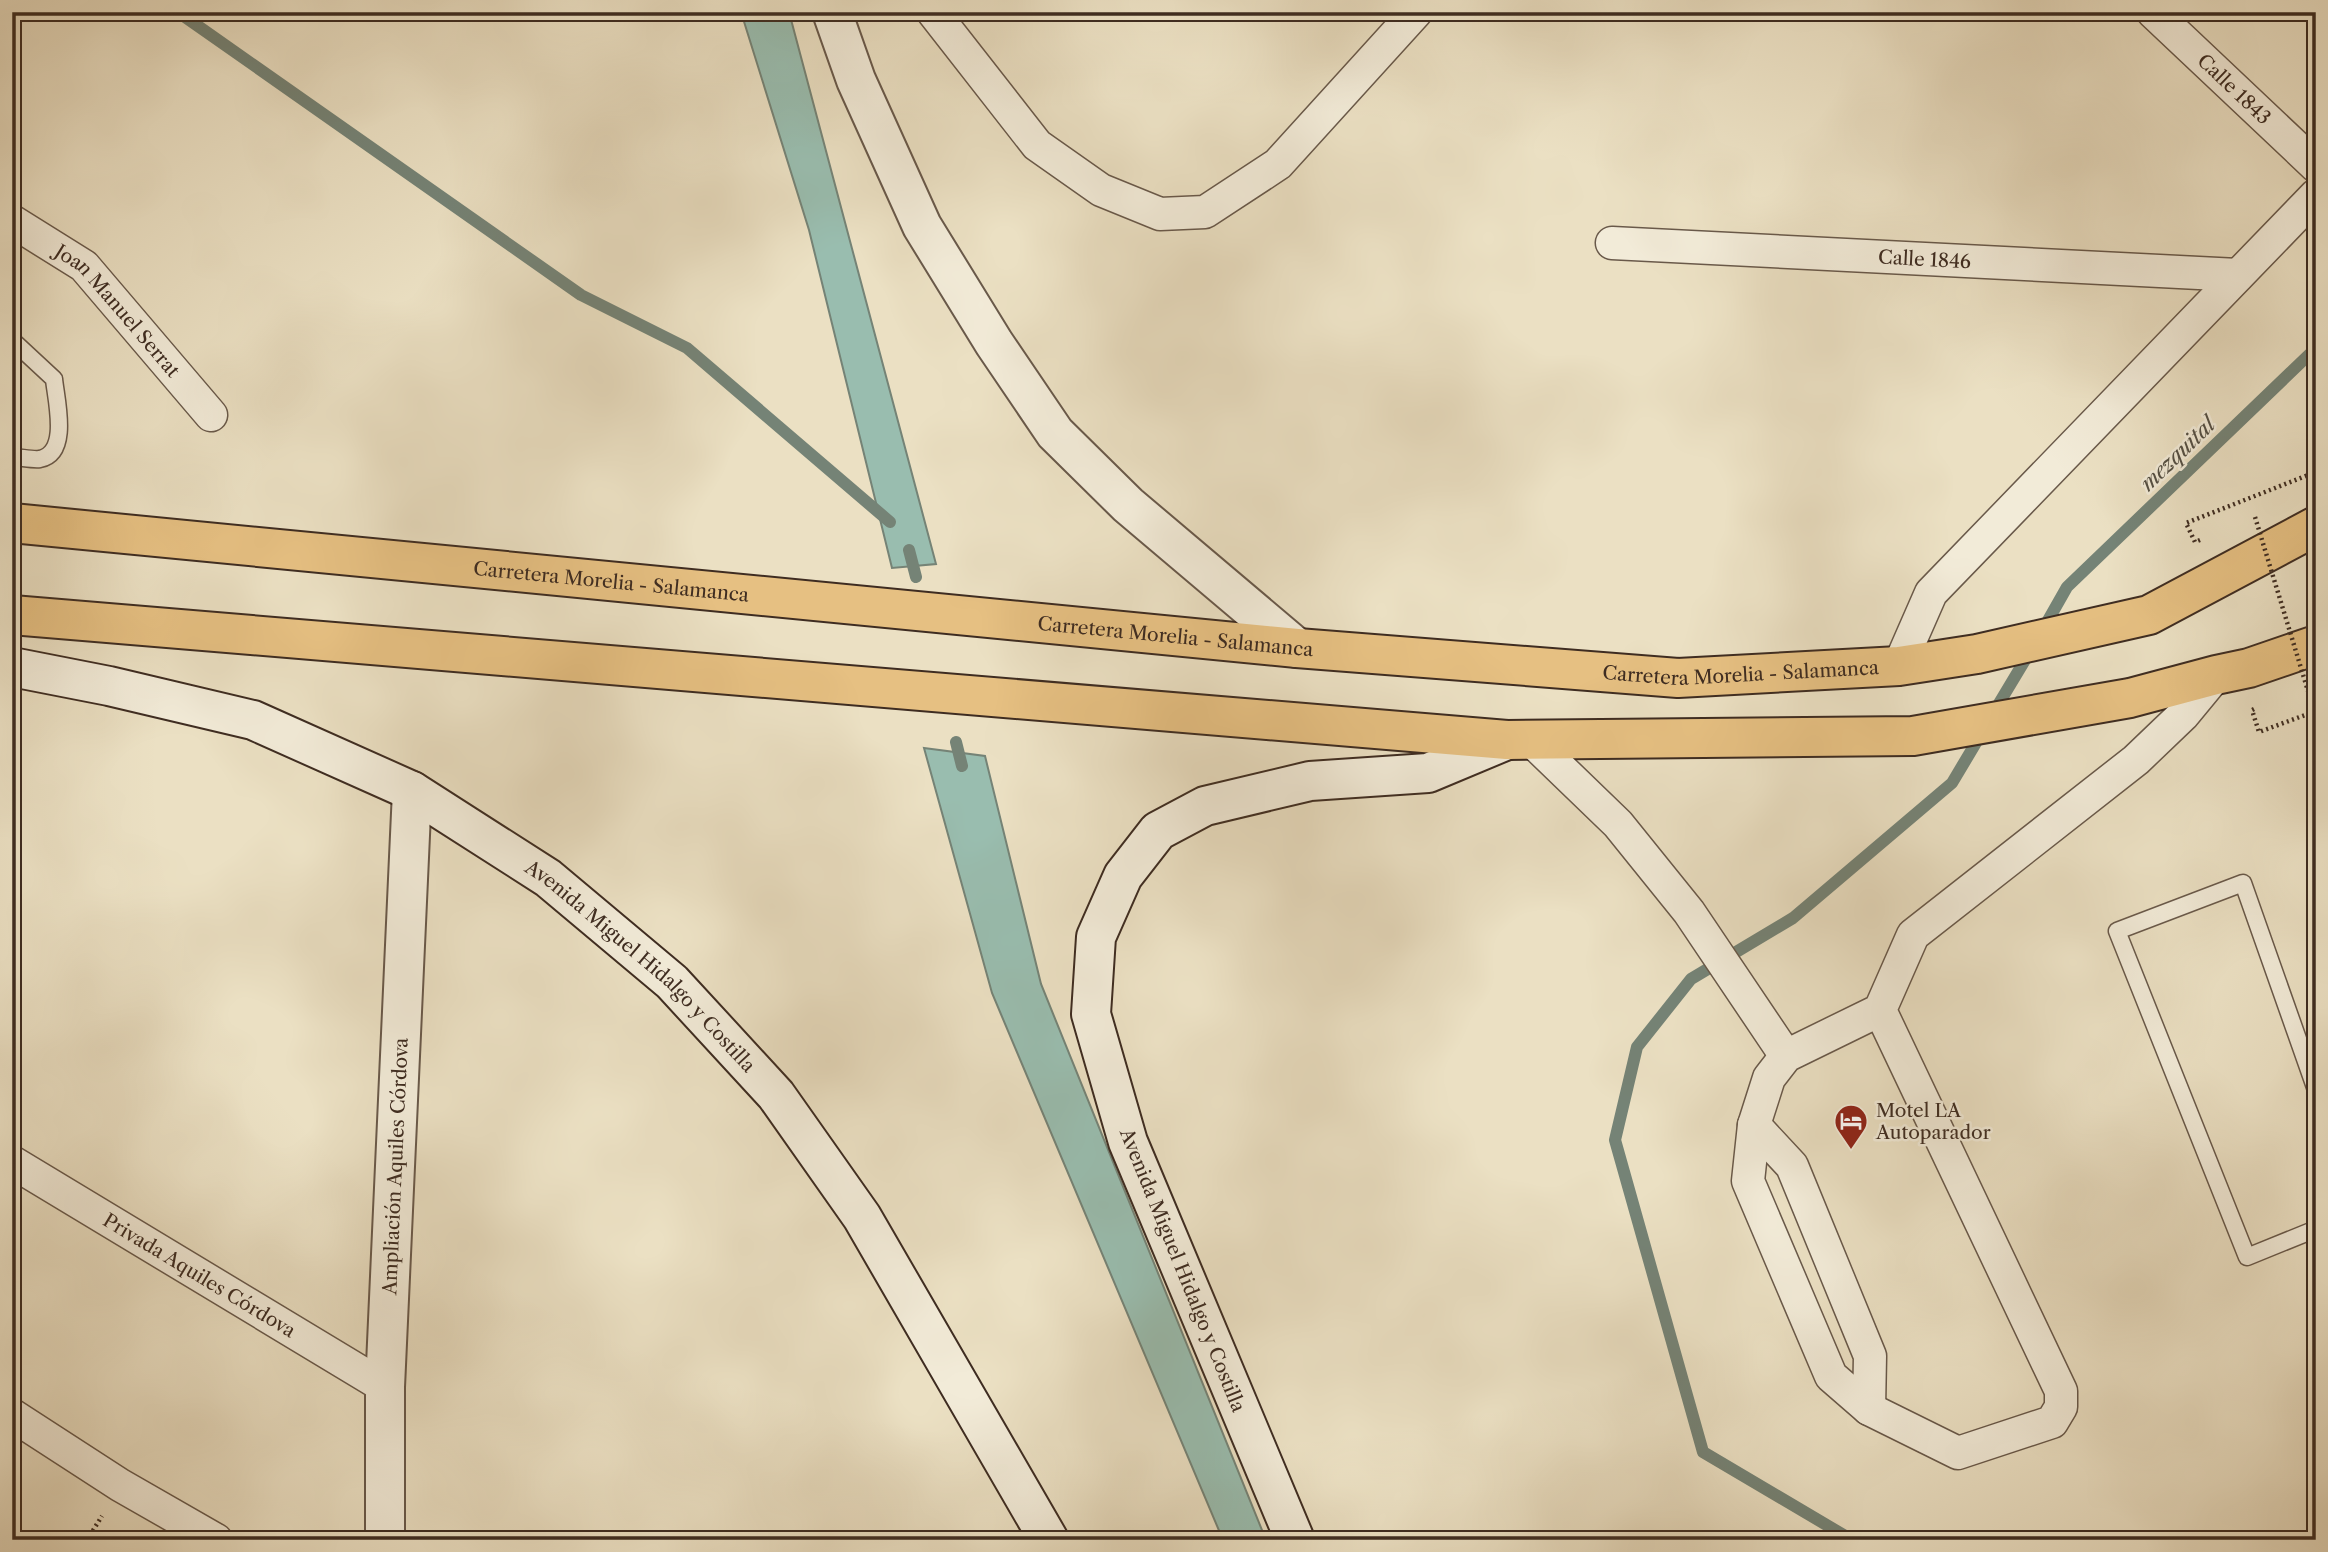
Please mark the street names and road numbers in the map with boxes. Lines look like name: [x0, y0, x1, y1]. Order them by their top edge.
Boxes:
street label: Calle 1843: [2193, 49, 2276, 129]
street label: Joan Manuel Serrat: [48, 238, 185, 382]
street label: Calle 1846: [1877, 246, 1972, 273]
street label: Carretera Morelia - Salamanca: [472, 557, 750, 607]
street label: Carretera Morelia - Salamanca: [1037, 612, 1314, 661]
street label: Carretera Morelia - Salamanca: [1602, 656, 1880, 690]
street label: Avenida Miguel Hidalgo y Costilla: [520, 855, 760, 1077]
street label: Ampliación Aquiles Córdova: [378, 1037, 413, 1296]
street label: Avenida Miguel Hidalgo y Costilla: [1115, 1124, 1250, 1415]
street label: Privada Aquiles Córdova: [99, 1209, 300, 1342]

